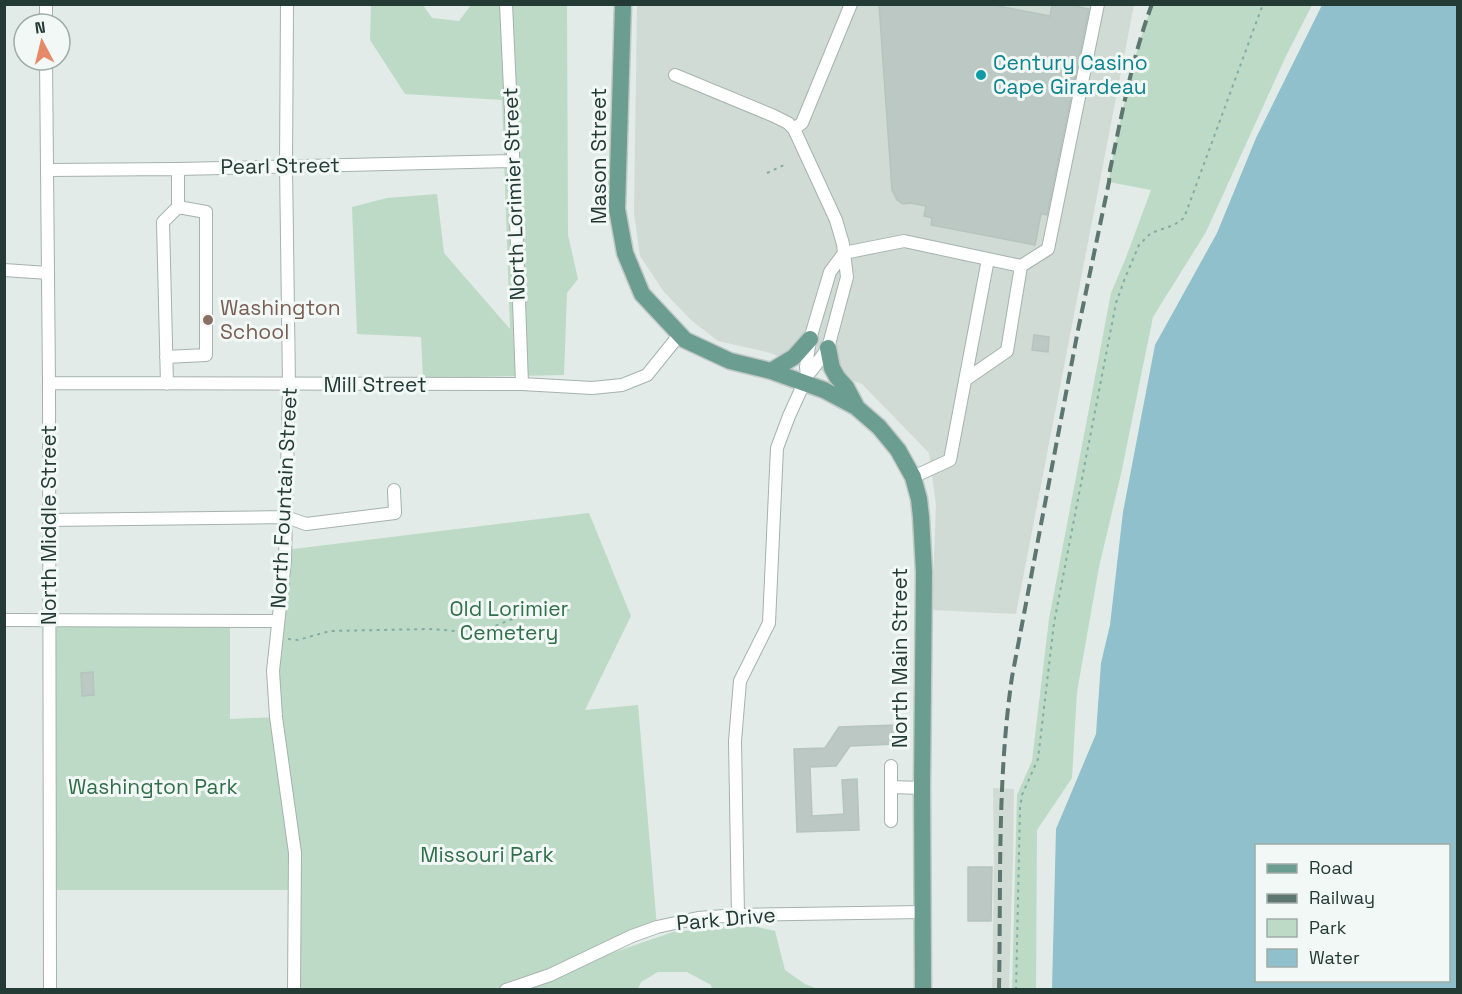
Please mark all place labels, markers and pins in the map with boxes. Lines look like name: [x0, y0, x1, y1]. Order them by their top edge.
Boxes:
place label: Century Casino Cape Girardeau: [993, 49, 1148, 100]
marker: Century Casino Cape Girardeau: [974, 68, 988, 82]
place label: Washington School: [220, 294, 341, 345]
marker: Washington School: [201, 313, 215, 327]

